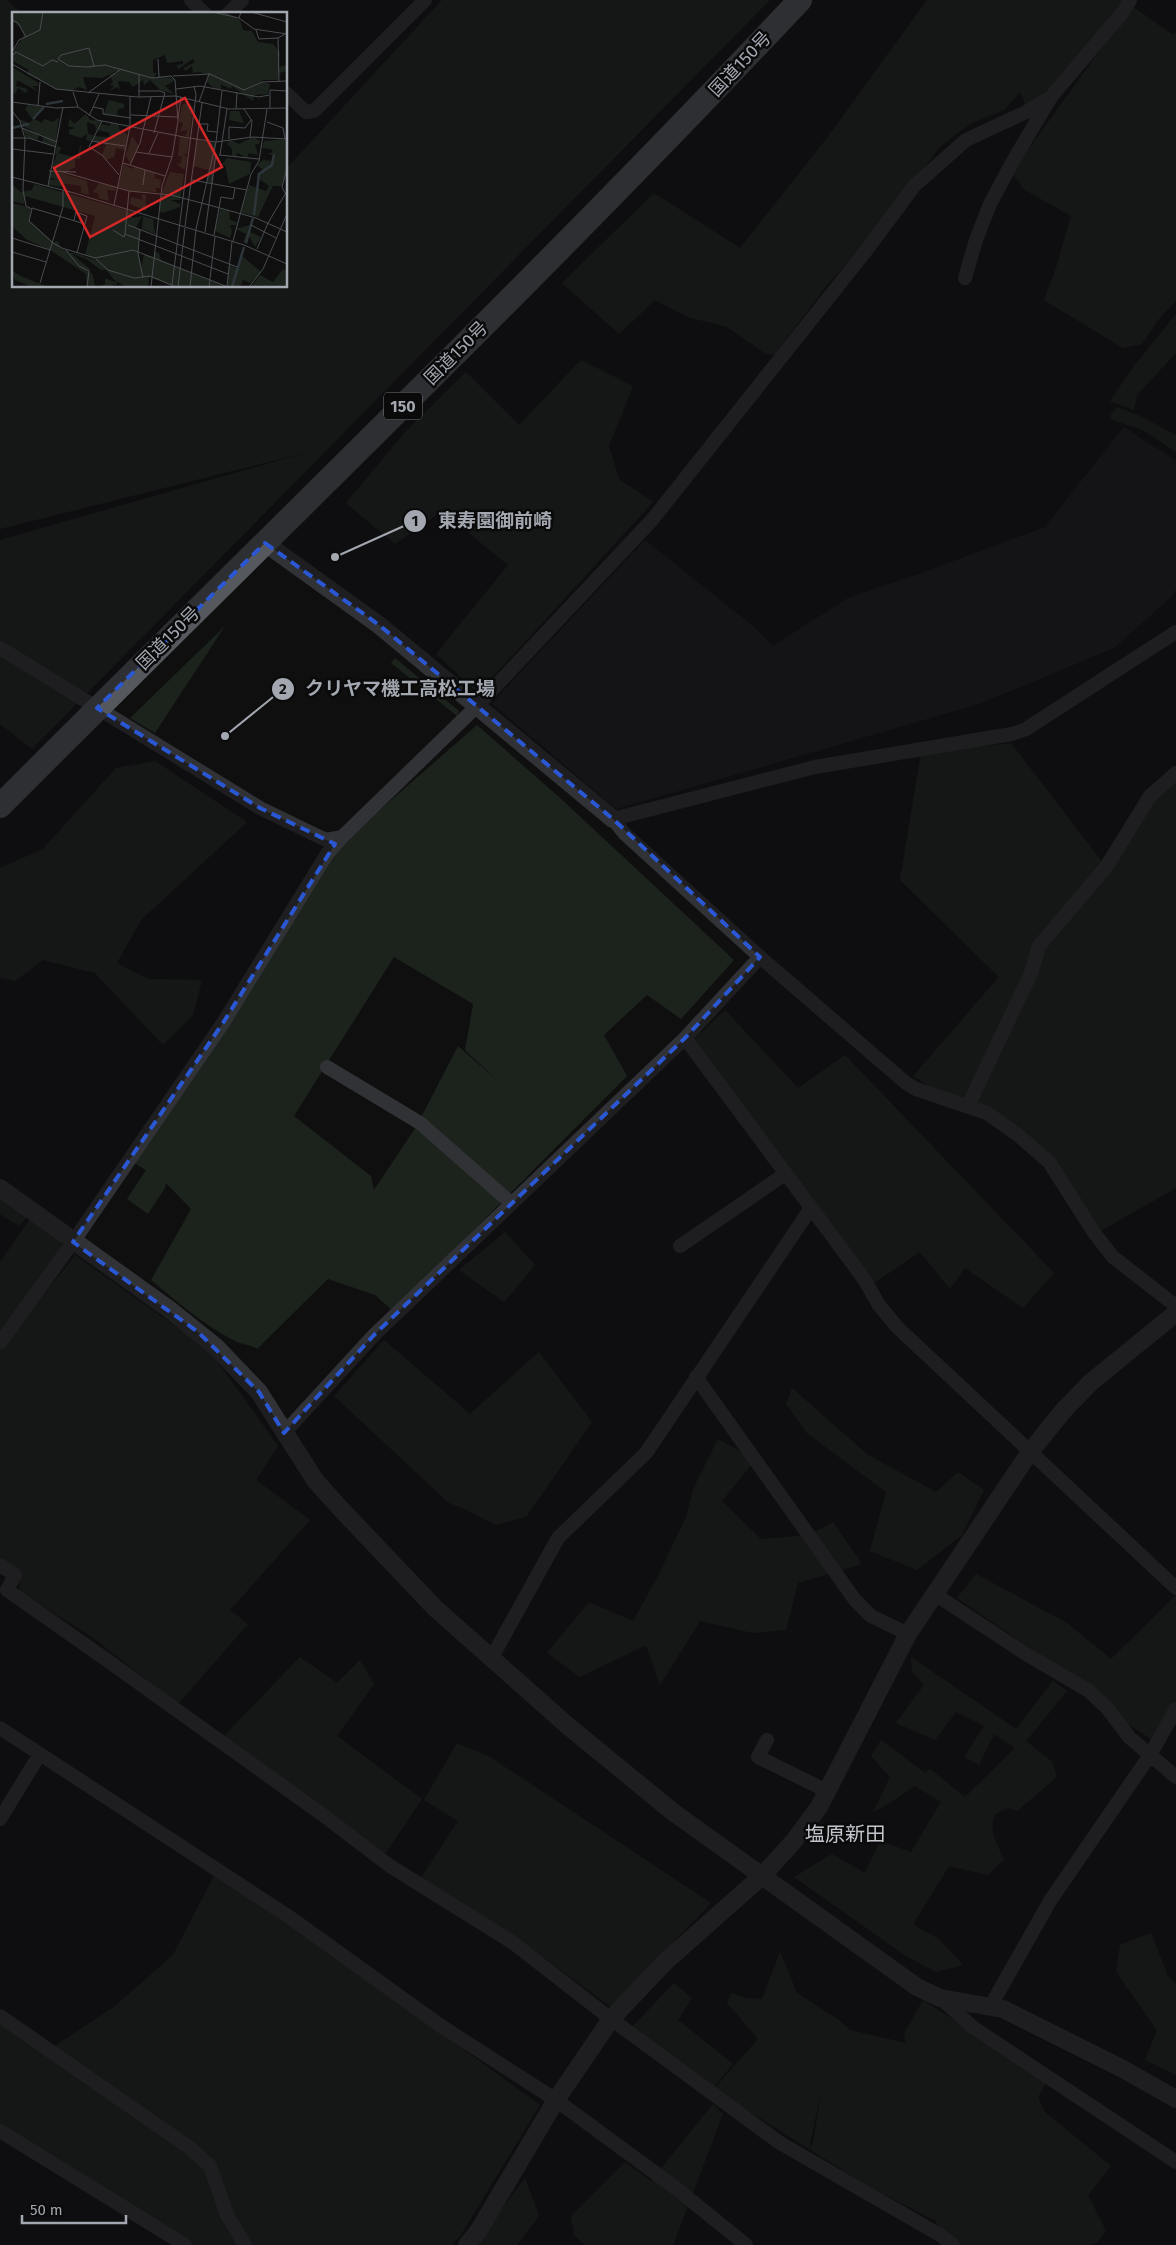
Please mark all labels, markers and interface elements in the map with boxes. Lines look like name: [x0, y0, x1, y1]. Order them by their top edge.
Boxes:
inset map: [12, 12, 288, 288]
street label: 国道150号: [704, 27, 776, 101]
street label: 国道150号: [420, 317, 492, 389]
road number: 150: [384, 392, 422, 420]
callout: 東寿園御前崎: [403, 504, 562, 538]
text: 東寿園御前崎: [438, 509, 552, 532]
text: 1: [412, 512, 418, 530]
street label: 国道150号: [132, 602, 204, 674]
callout: クリヤマ機工高松工場: [270, 672, 505, 706]
text: クリヤマ機工高松工場: [305, 677, 495, 700]
text: 2: [279, 680, 287, 698]
district label: 塩原新田: [805, 1822, 885, 1846]
scale bar: [22, 2192, 126, 2224]
text: 50 m: [30, 2201, 63, 2219]

